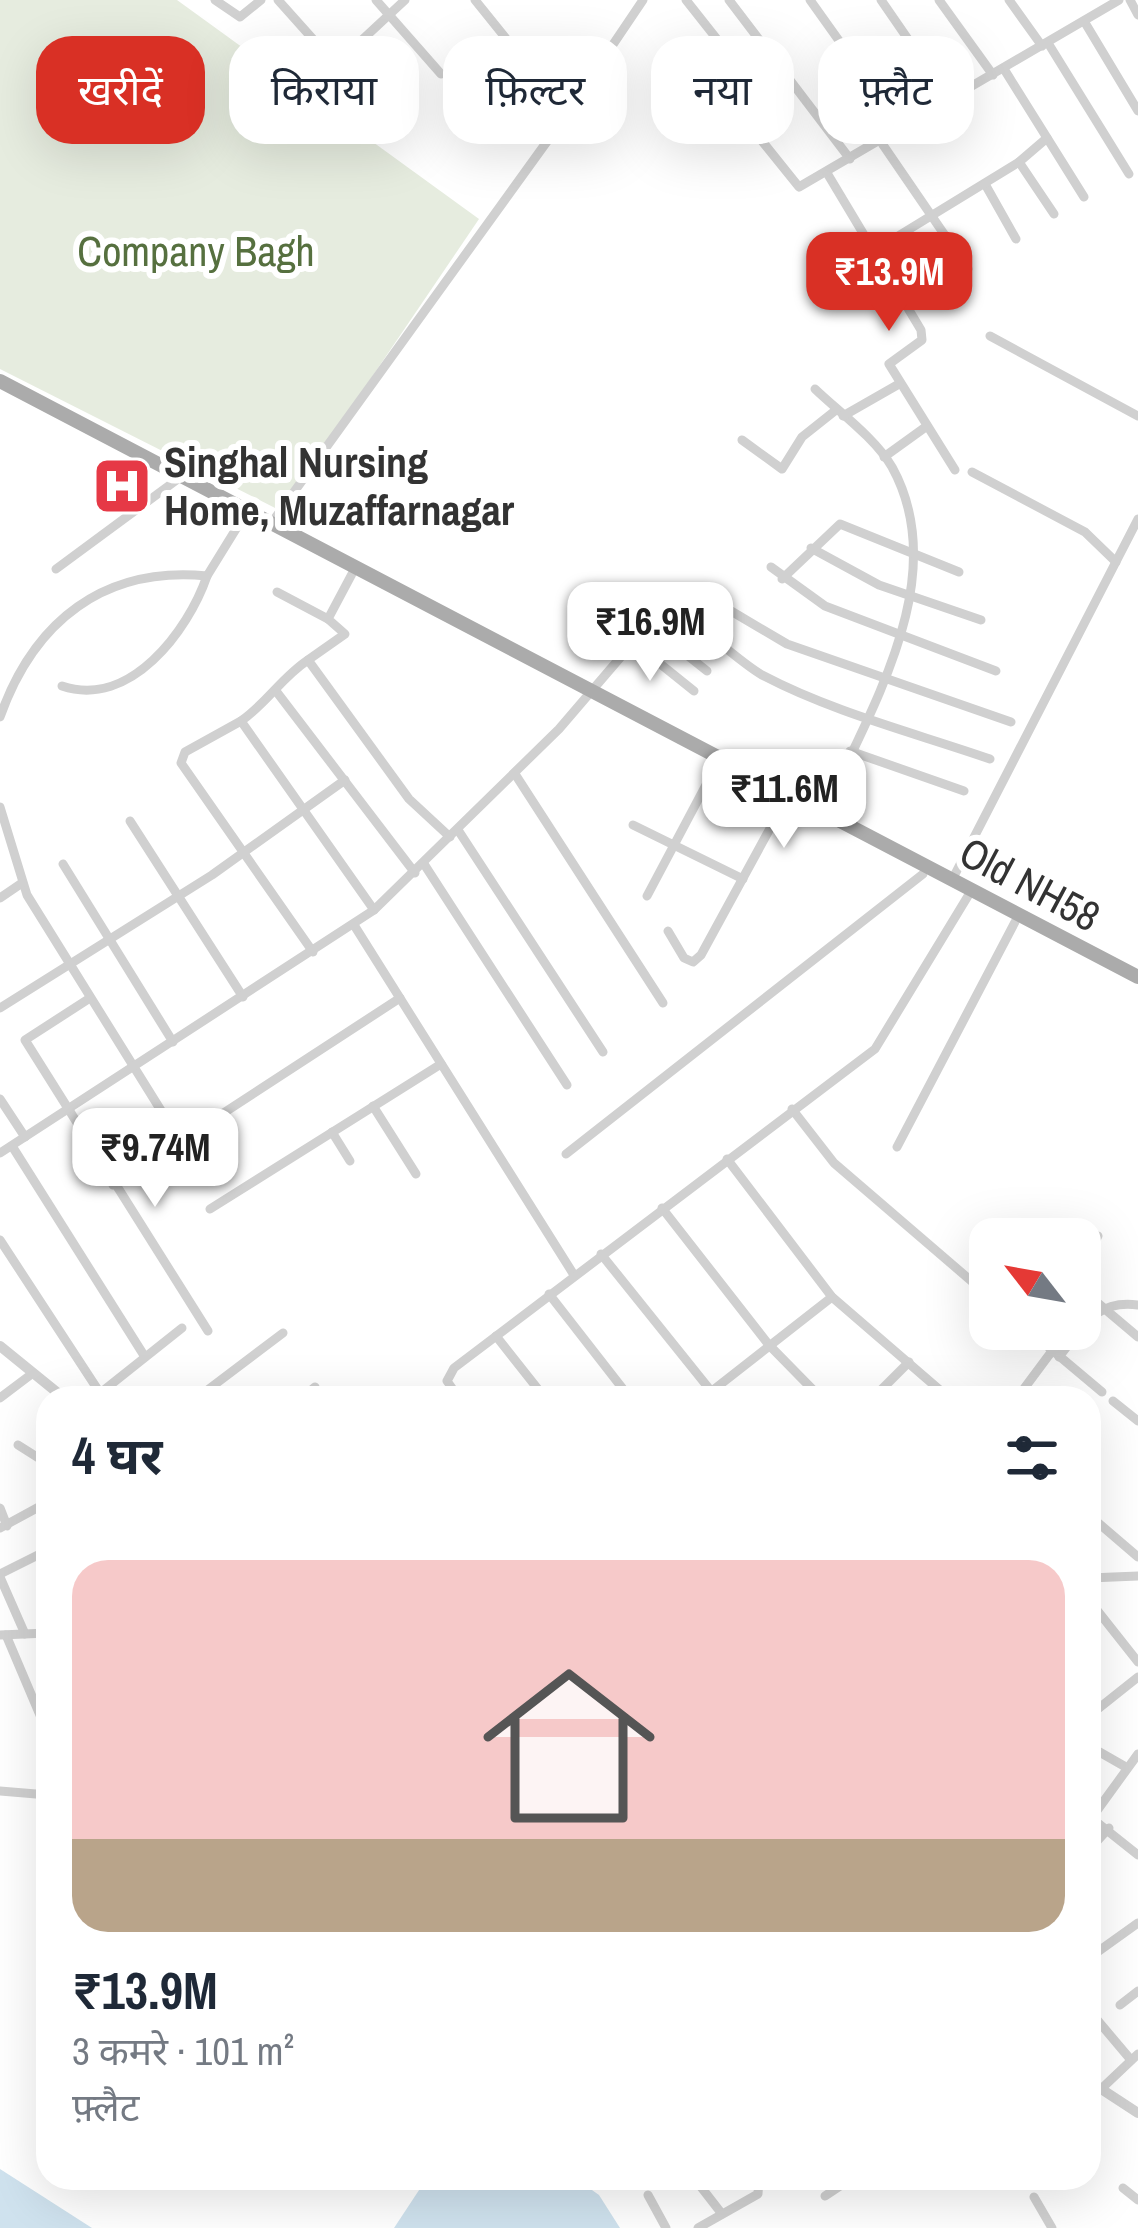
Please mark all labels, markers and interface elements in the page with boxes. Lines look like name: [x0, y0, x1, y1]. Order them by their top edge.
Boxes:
chip: खरीदें: [36, 36, 205, 144]
chip: किराया: [229, 36, 419, 144]
chip: फ़िल्टर: [443, 36, 627, 144]
chip: नया: [651, 36, 794, 144]
chip: फ़्लैट: [818, 36, 974, 144]
park label: Company Bagh: [77, 223, 315, 279]
pin: ₹13.9M: [791, 232, 987, 334]
text: ₹13.9M: [833, 245, 945, 297]
place label: Singhal Nursing Home, Muzaffarnagar: [164, 434, 515, 538]
hospital icon: Singhal Nursing Home, Muzaffarnagar: [91, 455, 153, 517]
pin: ₹16.9M: [552, 582, 748, 684]
text: ₹16.9M: [594, 595, 706, 647]
pin: ₹11.6M: [686, 749, 882, 851]
text: ₹11.6M: [729, 762, 839, 814]
street label: Old NH58: [950, 824, 1110, 944]
pin: ₹9.74M: [57, 1108, 253, 1210]
text: ₹9.74M: [99, 1121, 211, 1173]
north arrow: [969, 1218, 1101, 1350]
map controls: [969, 1218, 1101, 1350]
text: 4 घर: [72, 1421, 162, 1490]
icon: filters: [999, 1425, 1065, 1491]
icon: home: [461, 1638, 677, 1854]
text: ₹13.9M: [72, 1956, 218, 2025]
text: 3 कमरे · 101 m²: [72, 2025, 294, 2077]
text: फ़्लैट: [72, 2081, 139, 2133]

